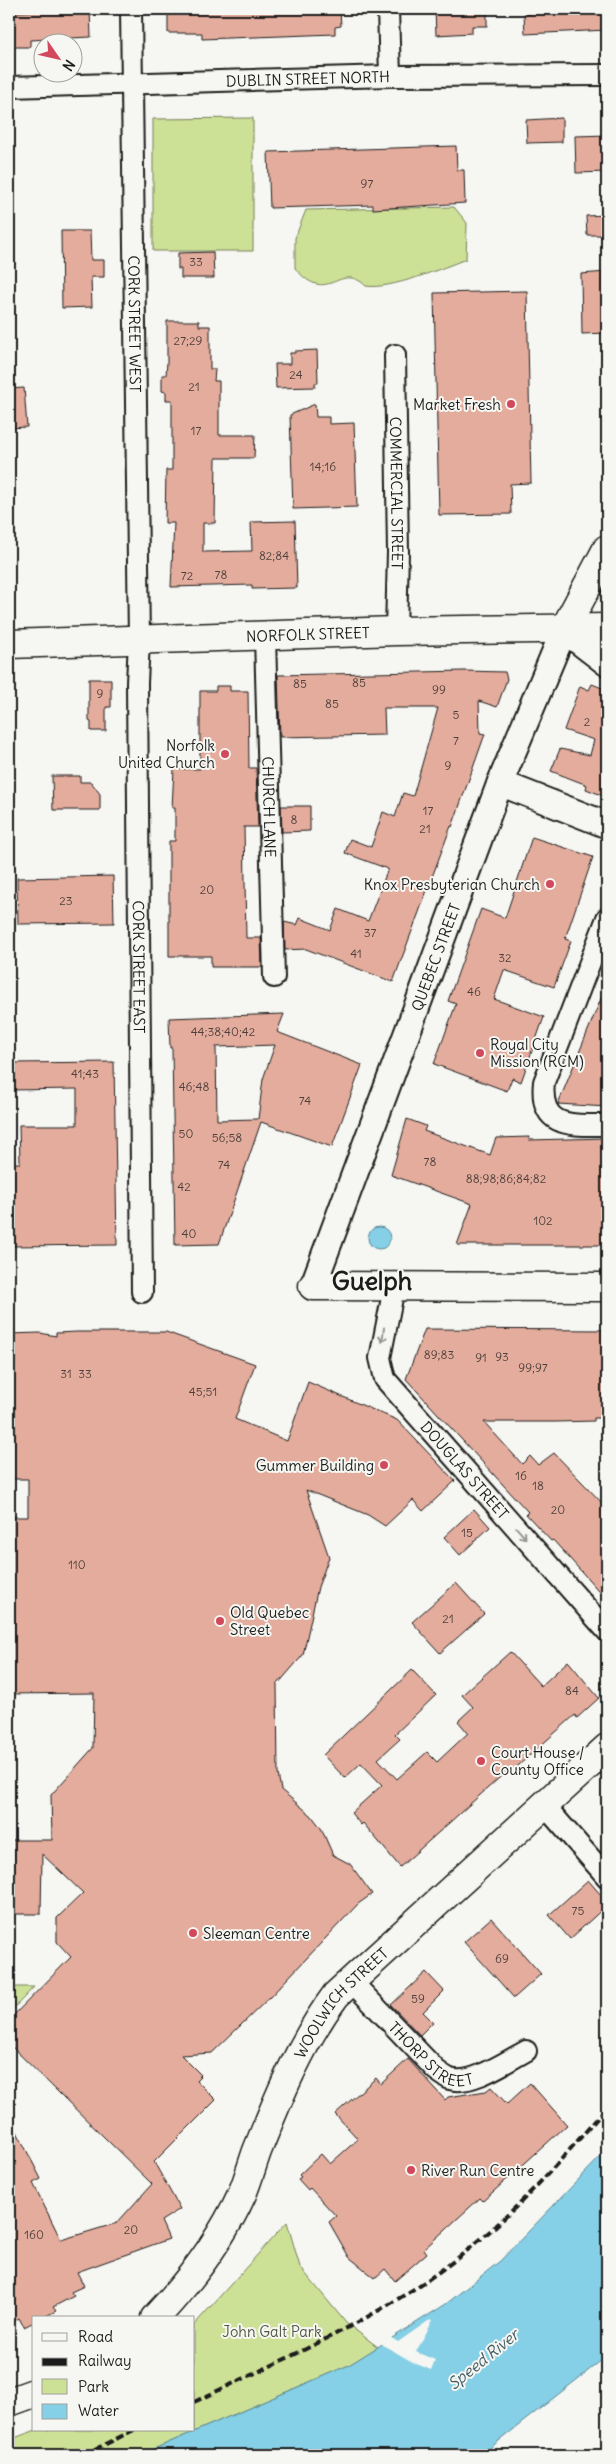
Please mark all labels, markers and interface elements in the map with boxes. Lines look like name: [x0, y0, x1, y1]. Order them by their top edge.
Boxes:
north arrow: [32, 32, 82, 82]
text: N: [59, 56, 79, 74]
street label: DUBLIN STREET NORTH: [226, 67, 390, 90]
house number: 97: [361, 176, 374, 191]
house number: 33: [189, 254, 203, 269]
street label: CORK STREET WEST: [125, 255, 145, 393]
house number: 27;29: [174, 333, 203, 348]
house number: 24: [289, 367, 303, 382]
house number: 21: [188, 379, 200, 394]
place label: Market Fresh: [413, 395, 501, 414]
marker: Market Fresh: [505, 398, 517, 410]
street label: COMMERCIAL STREET: [386, 416, 408, 570]
house number: 17: [191, 423, 201, 438]
house number: 14;16: [310, 459, 336, 474]
house number: 82;84: [259, 548, 289, 563]
house number: 78: [215, 567, 227, 582]
house number: 72: [181, 568, 194, 583]
street label: NORFOLK STREET: [246, 622, 370, 646]
house number: 85: [352, 675, 366, 690]
house number: 85: [293, 676, 307, 691]
house number: 99: [432, 682, 446, 697]
house number: 9: [97, 686, 104, 701]
house number: 85: [325, 696, 339, 711]
house number: 5: [453, 707, 460, 722]
house number: 2: [584, 714, 591, 729]
house number: 7: [453, 733, 459, 748]
place label: Norfolk United Church: [118, 736, 215, 772]
marker: Norfolk United Church: [219, 748, 231, 760]
street label: CHURCH LANE: [259, 756, 280, 858]
house number: 9: [445, 758, 452, 773]
house number: 17: [423, 803, 433, 818]
house number: 8: [291, 812, 298, 827]
house number: 21: [419, 821, 431, 836]
place label: Knox Presbyterian Church: [364, 875, 540, 894]
marker: Knox Presbyterian Church: [544, 878, 556, 890]
house number: 20: [200, 882, 214, 897]
house number: 23: [59, 893, 73, 908]
street label: CORK STREET EAST: [129, 900, 149, 1034]
street label: QUEBEC STREET: [407, 900, 464, 1013]
house number: 37: [364, 925, 376, 940]
house number: 41: [350, 946, 362, 961]
house number: 32: [498, 950, 512, 965]
house number: 46: [467, 984, 481, 999]
house number: 44;38;40;42: [191, 1024, 256, 1039]
place label: Royal City Mission (RCM): [490, 1035, 584, 1071]
marker: Royal City Mission (RCM): [474, 1047, 486, 1059]
house number: 41;43: [71, 1066, 99, 1081]
house number: 46;48: [179, 1079, 209, 1094]
house number: 74: [299, 1093, 311, 1108]
house number: 50: [179, 1126, 194, 1141]
house number: 56;58: [212, 1130, 242, 1145]
house number: 78: [424, 1154, 436, 1169]
house number: 74: [218, 1157, 230, 1172]
house number: 88;98;86;84;82: [466, 1171, 547, 1186]
house number: 42: [177, 1179, 191, 1194]
house number: 102: [533, 1213, 553, 1228]
house number: 40: [182, 1226, 197, 1241]
district label: Guelph: [332, 1265, 412, 1297]
one-way arrow: [378, 1327, 388, 1343]
house number: 89;83: [424, 1347, 454, 1362]
house number: 93: [495, 1349, 509, 1364]
house number: 91: [475, 1350, 487, 1365]
house number: 99;97: [518, 1360, 548, 1375]
house number: 31: [60, 1366, 72, 1381]
house number: 33: [78, 1366, 92, 1381]
house number: 45;51: [189, 1384, 217, 1399]
street label: DOUGLAS STREET: [417, 1417, 513, 1523]
place label: Gummer Building: [256, 1456, 374, 1475]
marker: Gummer Building: [378, 1459, 390, 1471]
house number: 16: [515, 1468, 527, 1483]
house number: 18: [532, 1478, 544, 1493]
house number: 20: [551, 1502, 565, 1517]
house number: 15: [461, 1525, 473, 1540]
one-way arrow: [515, 1526, 526, 1539]
house number: 110: [68, 1557, 86, 1572]
place label: Old Quebec Street: [230, 1603, 310, 1639]
house number: 21: [442, 1611, 454, 1626]
marker: Old Quebec Street: [214, 1615, 226, 1627]
house number: 84: [565, 1683, 579, 1698]
place label: Court House / County Office: [491, 1743, 585, 1779]
marker: Court House / County Office: [475, 1755, 487, 1767]
house number: 75: [572, 1903, 584, 1918]
place label: Sleeman Centre: [203, 1924, 310, 1943]
marker: Sleeman Centre: [187, 1927, 199, 1939]
street label: WOOLWICH STREET: [290, 1943, 392, 2061]
house number: 69: [495, 1951, 509, 1966]
house number: 59: [411, 1991, 425, 2006]
street label: THORP STREET: [385, 2017, 475, 2090]
place label: River Run Centre: [421, 2161, 534, 2180]
marker: River Run Centre: [405, 2164, 417, 2176]
house number: 20: [124, 2222, 138, 2237]
house number: 160: [24, 2227, 44, 2242]
legend: [32, 2316, 195, 2432]
park label: John Galt Park: [222, 2322, 322, 2341]
water label: Speed River: [444, 2323, 524, 2394]
text: Road: [78, 2327, 113, 2346]
text: Railway: [78, 2351, 132, 2370]
text: Park: [78, 2377, 109, 2396]
text: Water: [78, 2401, 119, 2420]

